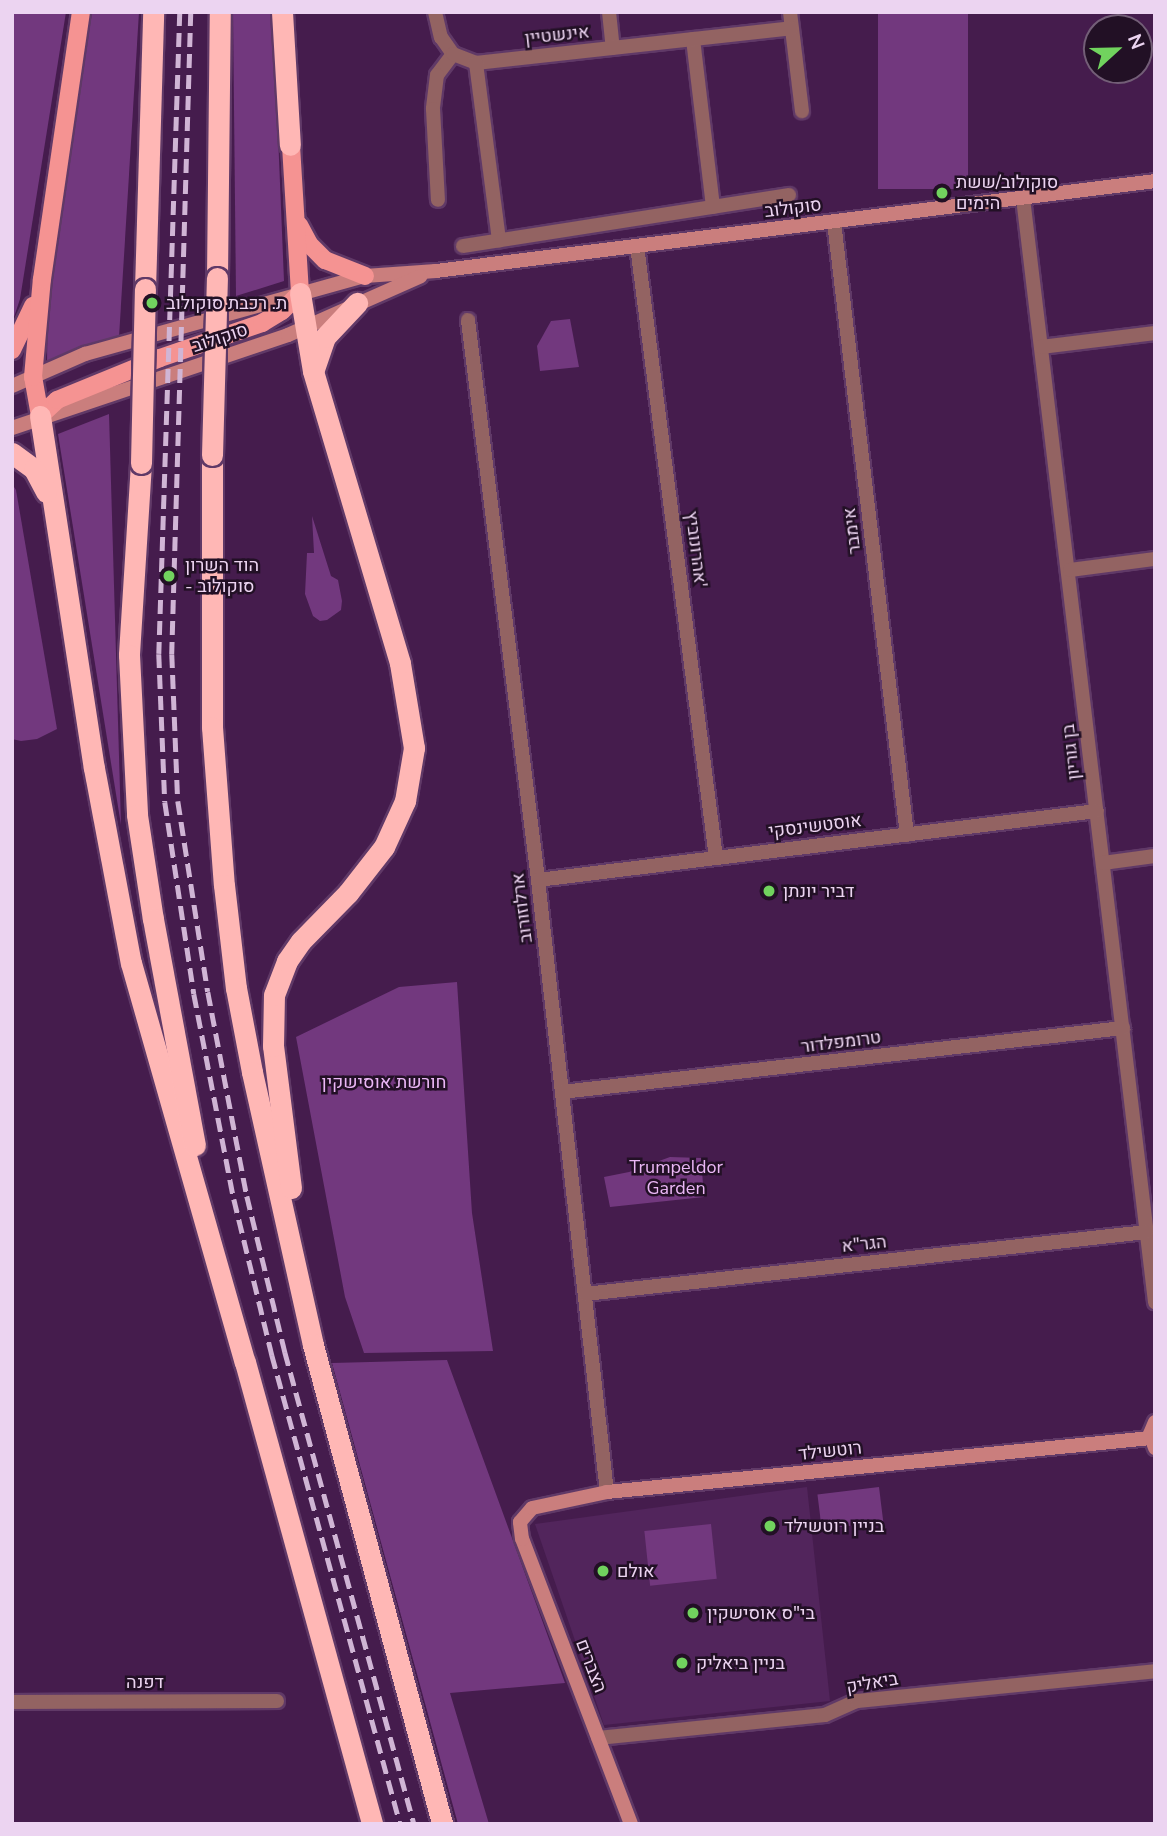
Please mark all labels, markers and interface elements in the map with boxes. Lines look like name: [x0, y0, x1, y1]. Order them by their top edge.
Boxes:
north arrow: [1083, 14, 1153, 84]
street label: אינשטיין: [524, 21, 590, 49]
text: N: [1121, 30, 1150, 53]
place label: סוקולוב/ששת הימים: [956, 172, 1058, 214]
marker: סוקולוב/ששת הימים: [934, 185, 950, 201]
street label: סוקולוב: [763, 194, 823, 222]
place label: ת. רכבת סוקולוב: [166, 292, 287, 314]
marker: ת. רכבת סוקולוב: [144, 295, 160, 311]
street label: סוקולוב: [189, 319, 251, 357]
street label: אימבר: [838, 507, 866, 555]
street label: אהרונוביץ': [681, 510, 711, 588]
place label: הוד השרון - סוקולוב: [185, 555, 259, 598]
marker: הוד השרון - סוקולוב: [159, 566, 179, 586]
street label: בן גוריון: [1057, 723, 1085, 781]
street label: אוסטשינסקי: [767, 810, 863, 842]
street label: ארלוזורוב: [507, 872, 537, 944]
place label: דביר יונתן: [783, 880, 854, 902]
marker: דביר יונתן: [761, 883, 777, 899]
street label: טרומפלדור: [800, 1026, 882, 1058]
park label: חורשת אוסישקין: [321, 1071, 447, 1093]
park label: Trumpeldor Garden: [629, 1157, 723, 1200]
street label: הגר"א: [841, 1231, 887, 1257]
street label: רוטשילד: [797, 1437, 863, 1465]
place label: בניין רוטשילד: [784, 1515, 884, 1537]
marker: בניין רוטשילד: [762, 1518, 778, 1534]
place label: אולם: [617, 1560, 655, 1582]
marker: אולם: [595, 1563, 611, 1579]
place label: בי"ס אוסישקין: [707, 1602, 815, 1624]
marker: בי"ס אוסישקין: [685, 1605, 701, 1621]
street label: הצברים: [571, 1636, 611, 1696]
place label: בניין ביאליק: [696, 1652, 785, 1674]
marker: בניין ביאליק: [674, 1655, 690, 1671]
street label: ביאליק: [844, 1668, 900, 1698]
street label: דפנה: [126, 1671, 164, 1693]

